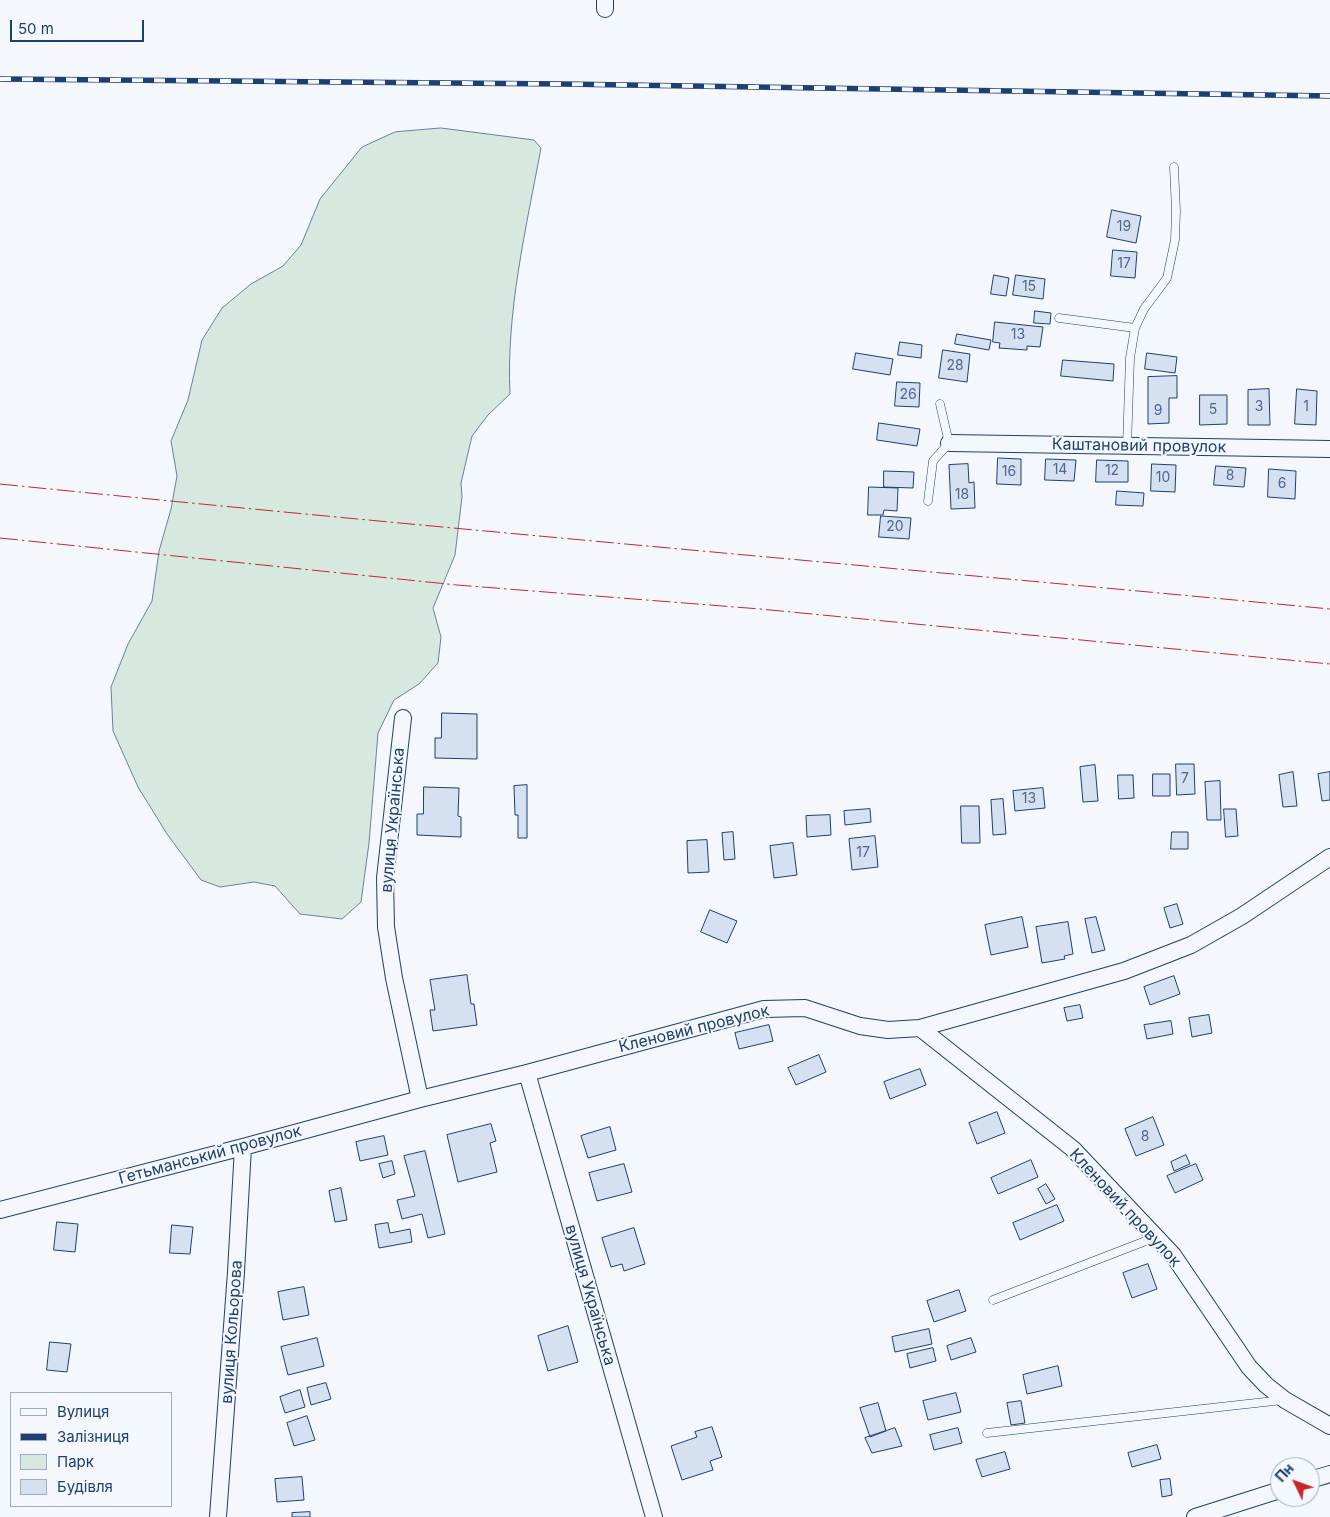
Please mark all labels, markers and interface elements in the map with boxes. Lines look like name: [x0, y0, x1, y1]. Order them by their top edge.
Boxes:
scale bar: [12, 10, 146, 42]
text: 50 m: [18, 19, 54, 38]
house number: 19: [1117, 219, 1131, 235]
house number: 17: [1117, 256, 1131, 272]
house number: 15: [1022, 279, 1036, 295]
house number: 13: [1011, 327, 1025, 343]
house number: 28: [946, 358, 964, 374]
house number: 26: [899, 387, 917, 403]
house number: 3: [1255, 399, 1263, 415]
house number: 1: [1303, 399, 1309, 415]
house number: 5: [1209, 402, 1217, 418]
house number: 9: [1154, 403, 1162, 419]
street label: Каштановий провулок: [1052, 435, 1226, 457]
house number: 14: [1053, 462, 1067, 478]
house number: 12: [1105, 463, 1119, 479]
house number: 16: [1002, 464, 1016, 480]
house number: 8: [1226, 468, 1234, 484]
house number: 10: [1156, 470, 1170, 486]
house number: 6: [1278, 476, 1286, 492]
house number: 18: [955, 487, 969, 503]
house number: 20: [886, 519, 904, 535]
street label: вулиця Українська: [377, 747, 409, 893]
house number: 7: [1181, 771, 1189, 787]
house number: 13: [1022, 791, 1036, 807]
house number: 17: [856, 845, 870, 861]
street label: Кленовий провулок: [617, 1001, 771, 1057]
street label: Гетьманський провулок: [116, 1121, 304, 1189]
house number: 8: [1141, 1129, 1149, 1145]
street label: Кленовий провулок: [1065, 1145, 1185, 1271]
street label: вулиця Українська: [561, 1222, 619, 1368]
street label: вулиця Кольорова: [217, 1260, 247, 1404]
legend: [10, 1392, 172, 1507]
text: Вулиця: [57, 1402, 109, 1421]
text: Залізниця: [57, 1427, 129, 1446]
text: Парк: [57, 1452, 94, 1471]
north arrow: [1270, 1457, 1320, 1507]
text: Пн: [1271, 1459, 1297, 1485]
text: Будівля: [57, 1477, 113, 1496]

